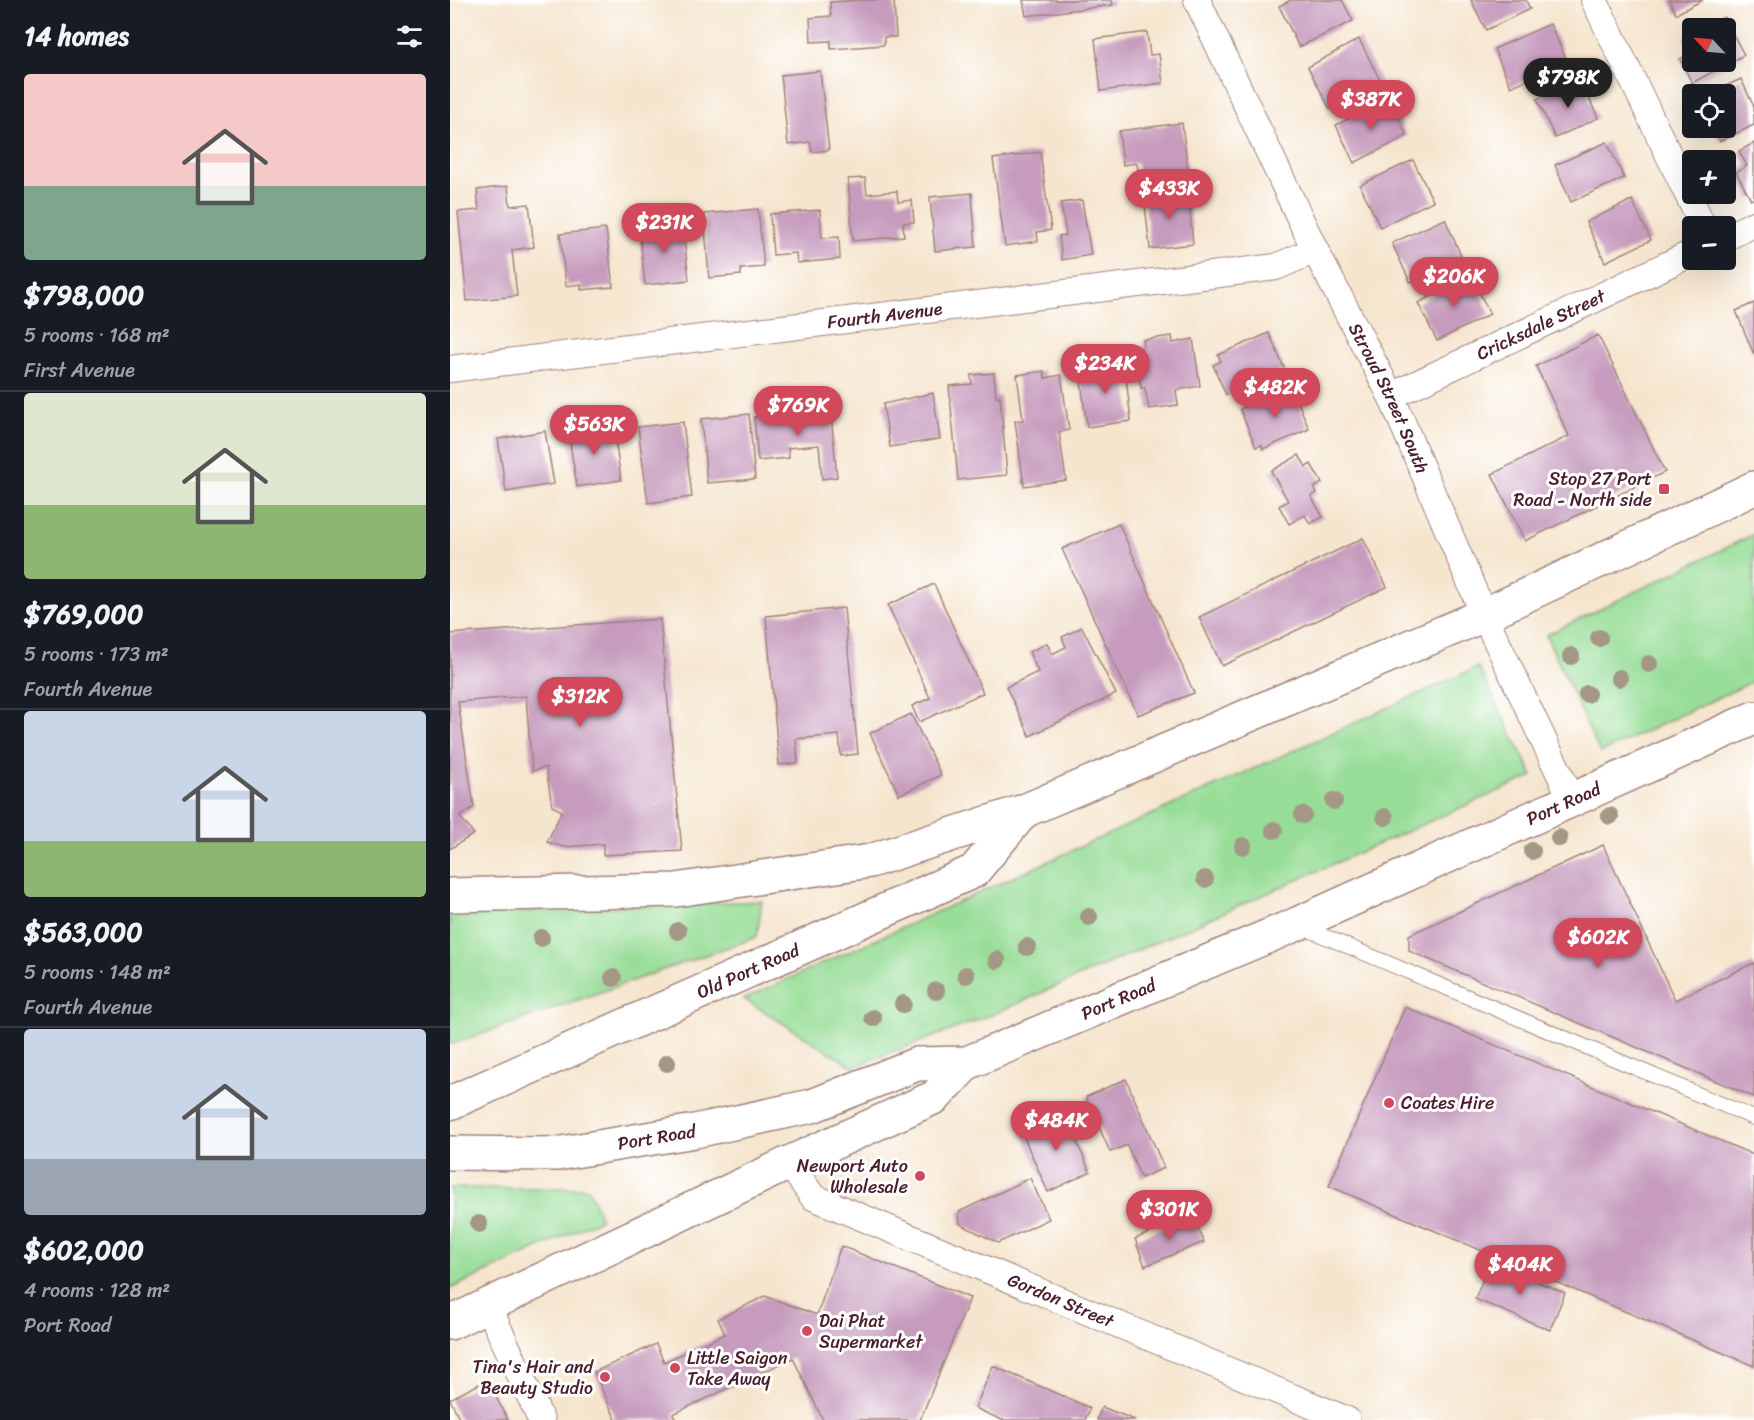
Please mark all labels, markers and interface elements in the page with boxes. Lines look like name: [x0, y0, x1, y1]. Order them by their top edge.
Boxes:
text: 14 homes: [24, 13, 129, 59]
north arrow: [1682, 18, 1736, 72]
map controls: [1682, 18, 1736, 270]
icon: filters: [393, 20, 426, 53]
pin: $798K: [1526, 58, 1610, 109]
text: $798K: [1537, 60, 1599, 95]
pin: $387K: [1329, 80, 1413, 131]
text: $387K: [1341, 82, 1401, 117]
button: locate: [1682, 84, 1736, 138]
icon: home: [171, 113, 279, 221]
button: +: [1682, 150, 1736, 204]
pin: $433K: [1127, 169, 1211, 220]
text: $433K: [1139, 171, 1199, 206]
pin: $231K: [622, 203, 706, 254]
text: $231K: [636, 205, 692, 240]
button: −: [1682, 216, 1736, 270]
pin: $206K: [1412, 257, 1496, 308]
text: $206K: [1423, 259, 1485, 294]
text: $798,000: [24, 272, 144, 318]
street label: Cricksdale Street: [1471, 280, 1612, 369]
street label: Fourth Avenue: [825, 292, 944, 338]
street label: Stroud Street South: [1340, 317, 1438, 478]
text: 5 rooms · 168 m²: [24, 318, 170, 353]
pin: $234K: [1063, 344, 1147, 395]
text: $234K: [1075, 346, 1135, 381]
text: First Avenue: [24, 353, 135, 388]
pin: $482K: [1233, 368, 1317, 419]
text: $482K: [1244, 370, 1306, 405]
pin: $769K: [756, 386, 840, 437]
text: $769K: [768, 388, 828, 423]
pin: $563K: [552, 405, 636, 456]
text: $563K: [564, 407, 624, 442]
icon: home: [171, 432, 279, 540]
place label: Stop 27 Port Road - North side: [1514, 463, 1652, 516]
marker: Stop 27 Port Road - North side: [1657, 482, 1671, 496]
text: $769,000: [24, 591, 143, 637]
text: 5 rooms · 173 m²: [24, 637, 169, 672]
text: Fourth Avenue: [24, 672, 152, 707]
pin: $312K: [538, 677, 622, 728]
text: $312K: [552, 679, 608, 714]
icon: home: [171, 750, 279, 858]
street label: Port Road: [1521, 773, 1607, 835]
text: $563,000: [24, 909, 143, 955]
pin: $602K: [1556, 918, 1640, 969]
text: $602K: [1567, 920, 1629, 955]
street label: Old Port Road: [691, 934, 806, 1008]
text: 5 rooms · 148 m²: [24, 955, 171, 990]
street label: Port Road: [1076, 969, 1162, 1029]
text: Fourth Avenue: [24, 990, 152, 1025]
icon: home: [171, 1068, 279, 1176]
place label: Coates Hire: [1401, 1087, 1494, 1119]
marker: Coates Hire: [1382, 1096, 1396, 1110]
pin: $484K: [1014, 1101, 1098, 1152]
text: $484K: [1025, 1103, 1087, 1138]
street label: Port Road: [615, 1115, 700, 1160]
place label: Newport Auto Wholesale: [797, 1150, 908, 1203]
marker: Newport Auto Wholesale: [913, 1169, 927, 1183]
pin: $301K: [1127, 1190, 1211, 1241]
text: $301K: [1140, 1192, 1198, 1227]
text: $602,000: [24, 1227, 144, 1273]
pin: $404K: [1478, 1245, 1562, 1296]
text: $404K: [1488, 1247, 1552, 1282]
street label: Gordon Street: [1002, 1264, 1119, 1337]
text: 4 rooms · 128 m²: [24, 1273, 170, 1308]
place label: Dai Phat Supermarket: [819, 1305, 923, 1358]
text: Port Road: [24, 1308, 111, 1343]
marker: Dai Phat Supermarket: [800, 1324, 814, 1338]
place label: Little Saigon Take Away: [687, 1342, 788, 1395]
place label: Tina's Hair and Beauty Studio: [473, 1351, 595, 1404]
marker: Little Saigon Take Away: [668, 1361, 682, 1375]
marker: Tina's Hair and Beauty Studio: [598, 1370, 612, 1384]

